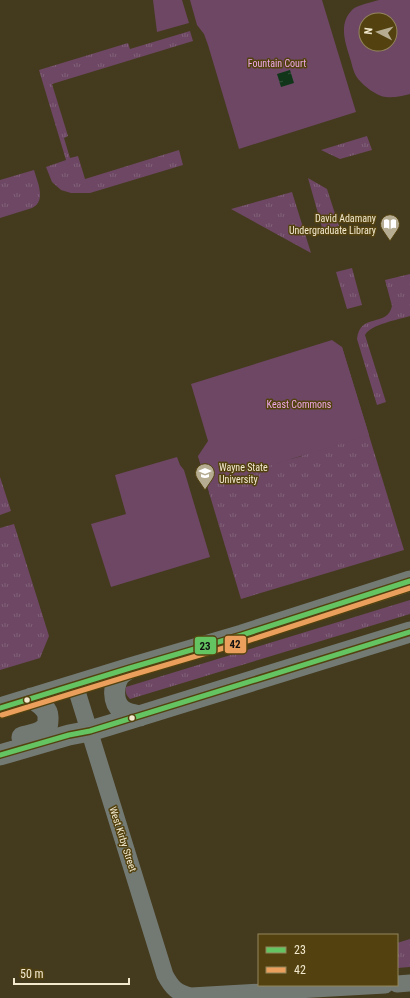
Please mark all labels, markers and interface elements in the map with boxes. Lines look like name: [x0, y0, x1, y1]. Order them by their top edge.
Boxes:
north arrow: [358, 12, 398, 52]
text: N: [362, 27, 375, 35]
park label: Fountain Court: [248, 58, 306, 69]
place label: David Adamany Undergraduate Library: [289, 213, 376, 236]
library icon: David Adamany Undergraduate Library: [379, 213, 401, 241]
park label: Keast Commons: [267, 399, 332, 410]
school or university icon: Wayne State University: [194, 462, 216, 490]
place label: Wayne State University: [219, 462, 268, 485]
line badge: 42: [224, 635, 247, 654]
line badge: 23: [194, 636, 217, 655]
text: 42: [229, 638, 241, 651]
text: 23: [199, 640, 211, 653]
unlabelled marker: [22, 695, 32, 705]
unlabelled marker: [127, 713, 137, 723]
street label: West Kirby Street: [107, 805, 139, 873]
legend: [258, 934, 398, 986]
text: 23: [294, 943, 306, 957]
scale bar: [14, 960, 129, 986]
text: 42: [294, 963, 306, 977]
text: 50 m: [20, 967, 44, 981]

